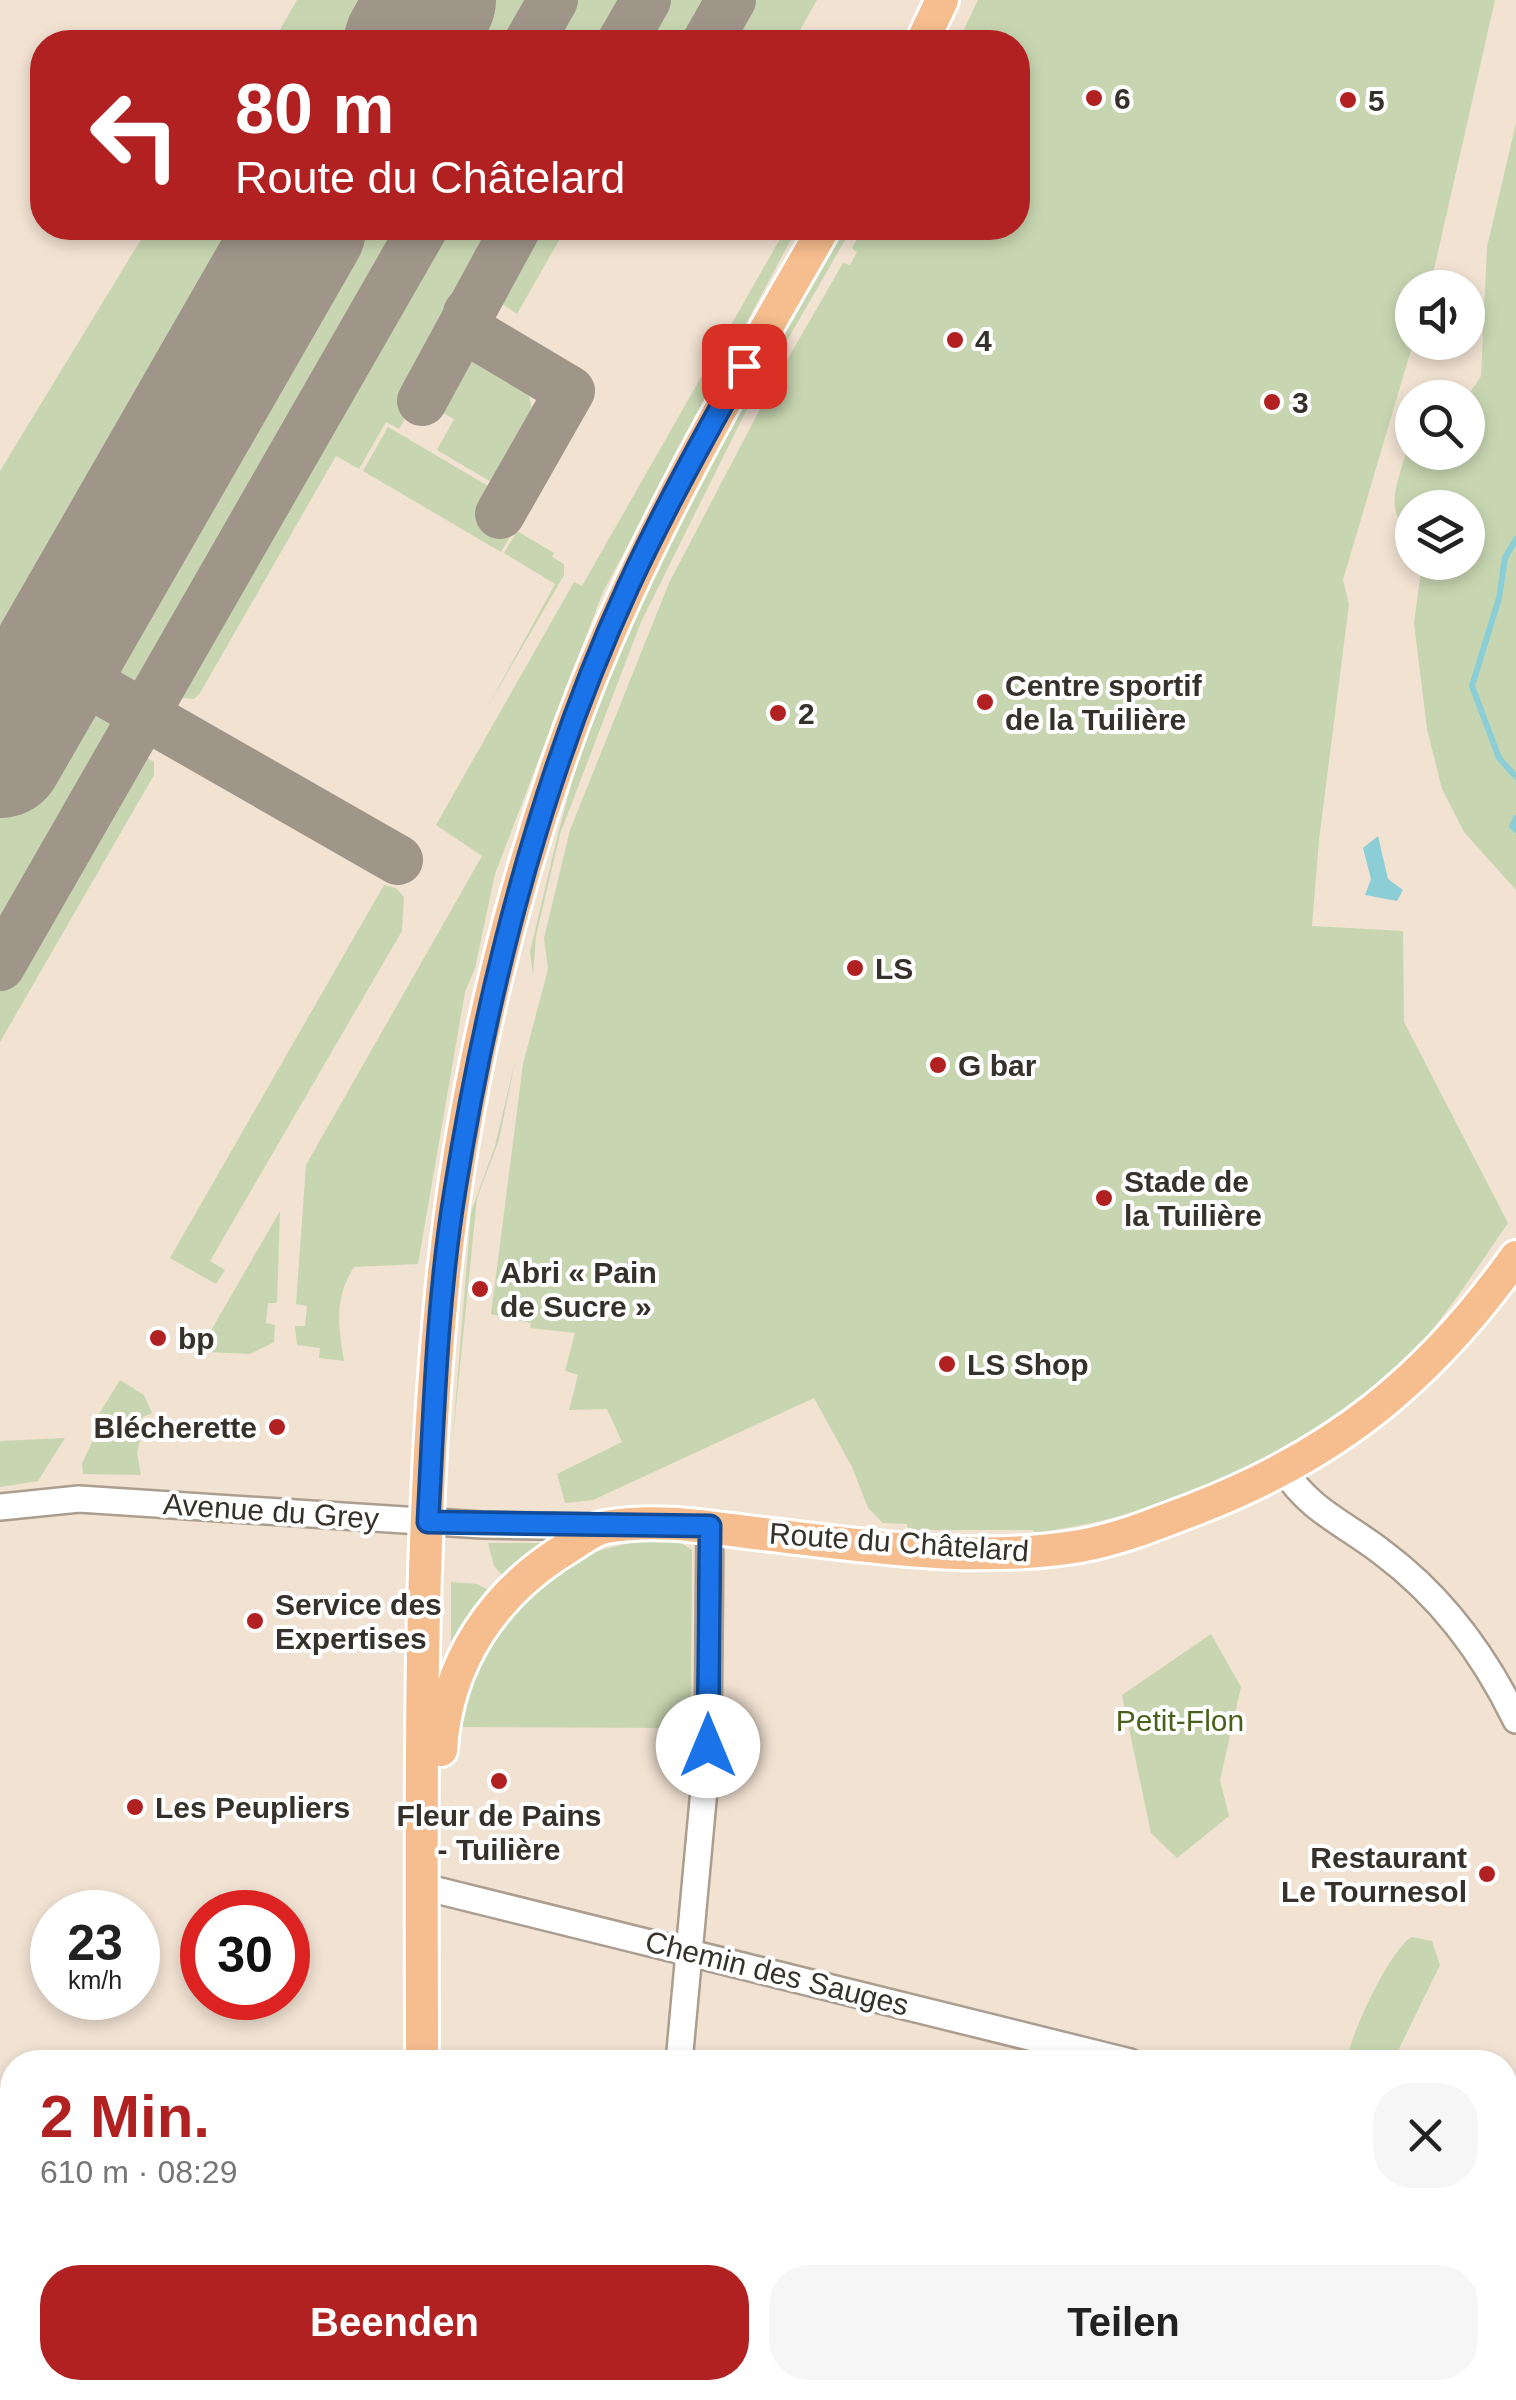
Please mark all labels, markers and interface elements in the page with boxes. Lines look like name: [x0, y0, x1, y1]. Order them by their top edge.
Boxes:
icon: left: [70, 70, 200, 200]
text: 80 m: [235, 70, 395, 148]
place label: 6: [1114, 82, 1131, 115]
place label: 5: [1368, 84, 1385, 117]
marker: 6: [1083, 87, 1105, 109]
marker: 5: [1337, 89, 1359, 111]
text: Route du Châtelard: [235, 152, 625, 203]
map controls: [1395, 270, 1485, 580]
button: sound: [1395, 270, 1485, 360]
pin: [702, 324, 787, 409]
place label: 4: [975, 324, 992, 357]
marker: 4: [944, 329, 966, 351]
icon: arrive: [717, 339, 772, 394]
button: search: [1395, 380, 1485, 470]
place label: 3: [1292, 386, 1309, 419]
marker: 3: [1261, 391, 1283, 413]
button: layers: [1395, 490, 1485, 580]
place label: Centre sportif de la Tuilière: [1005, 669, 1203, 736]
marker: Centre sportif de la Tuilière: [974, 691, 996, 713]
place label: 2: [798, 697, 815, 730]
marker: 2: [767, 702, 789, 724]
place label: LS: [875, 952, 913, 985]
marker: LS: [844, 957, 866, 979]
place label: G bar: [958, 1049, 1037, 1082]
marker: G bar: [927, 1054, 949, 1076]
place label: Stade de la Tuilière: [1124, 1165, 1262, 1232]
marker: Stade de la Tuilière: [1093, 1187, 1115, 1209]
place label: Abri « Pain de Sucre »: [500, 1256, 657, 1323]
marker: Abri « Pain de Sucre »: [469, 1278, 491, 1300]
place label: bp: [178, 1322, 215, 1355]
marker: bp: [147, 1327, 169, 1349]
place label: LS Shop: [967, 1348, 1089, 1381]
marker: LS Shop: [936, 1353, 958, 1375]
place label: Blécherette: [94, 1411, 257, 1444]
marker: Blécherette: [266, 1416, 288, 1438]
street label: Avenue du Grey: [162, 1487, 380, 1535]
street label: Route du Châtelard: [768, 1516, 1030, 1568]
place label: Service des Expertises: [275, 1588, 442, 1655]
marker: Service des Expertises: [244, 1610, 266, 1632]
position arrow: [656, 1694, 760, 1798]
park label: Petit-Flon: [1116, 1704, 1244, 1737]
marker: Fleur de Pains - Tuilière: [488, 1770, 510, 1792]
place label: Les Peupliers: [155, 1791, 350, 1824]
marker: Les Peupliers: [124, 1796, 146, 1818]
place label: Fleur de Pains - Tuilière: [396, 1799, 602, 1866]
place label: Restaurant Le Tournesol: [1281, 1841, 1467, 1908]
marker: Restaurant Le Tournesol: [1476, 1863, 1498, 1885]
speed limit sign: 30: [180, 1890, 310, 2020]
text: 23: [67, 1915, 123, 1971]
street label: Chemin des Sauges: [642, 1924, 912, 2022]
text: km/h: [68, 1966, 122, 1994]
text: 2 Min.: [40, 2083, 210, 2150]
button: close: [1373, 2083, 1478, 2188]
text: 610 m · 08:29: [40, 2154, 237, 2190]
button: Beenden: [40, 2265, 749, 2380]
button: Teilen: [769, 2265, 1478, 2380]

